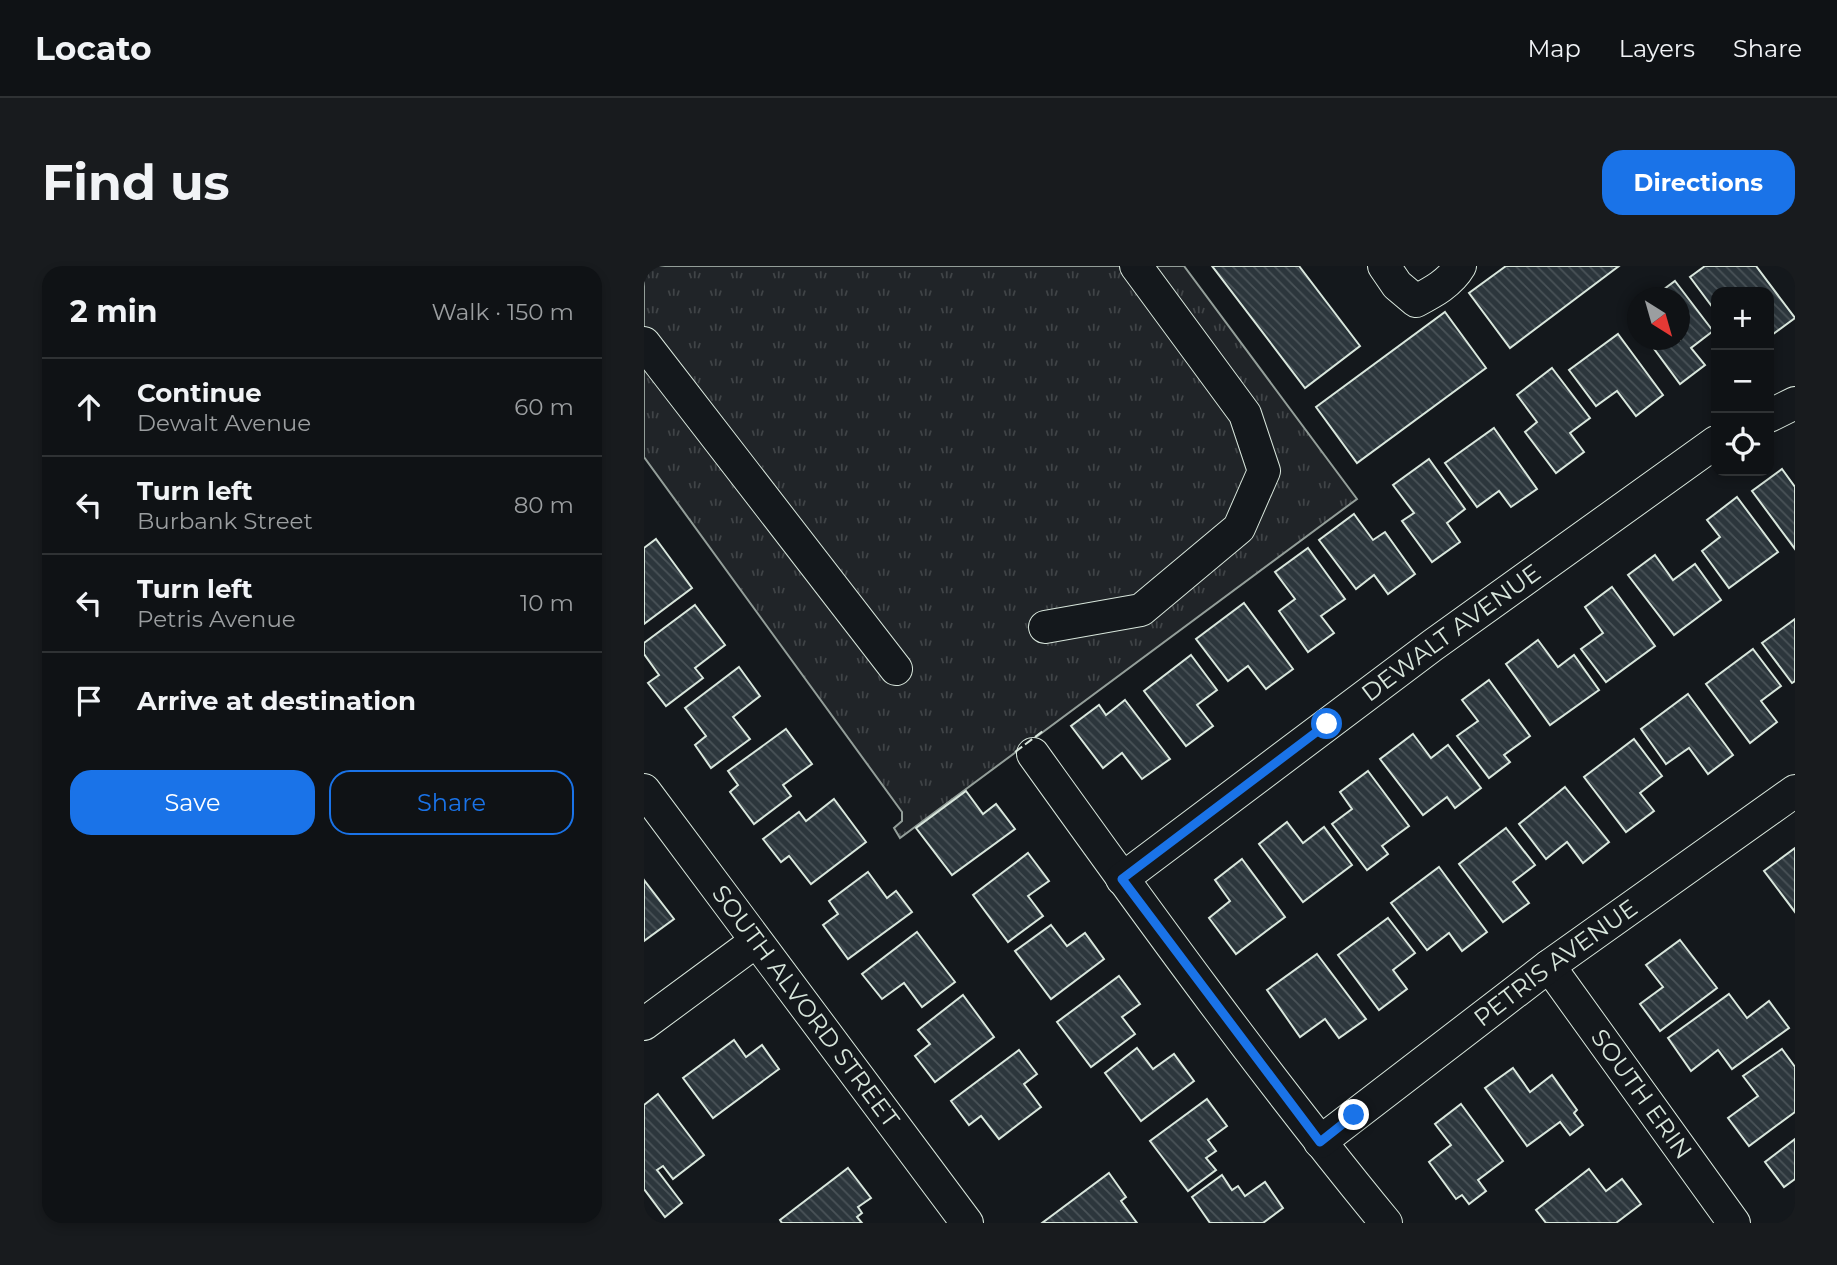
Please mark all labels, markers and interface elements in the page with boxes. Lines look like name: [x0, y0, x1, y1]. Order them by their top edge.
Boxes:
text: Locato: [35, 28, 152, 68]
text: Map: [1527, 34, 1581, 63]
text: Layers: [1619, 34, 1695, 63]
text: Share: [1733, 34, 1802, 63]
button: Directions: [1602, 150, 1795, 215]
text: Find us: [42, 153, 230, 212]
north arrow: [1627, 287, 1690, 350]
map controls: [1711, 287, 1774, 476]
button: +: [1711, 287, 1774, 350]
text: 2 min: [70, 293, 157, 330]
text: Walk · 150 m: [431, 298, 574, 326]
button: −: [1711, 350, 1774, 413]
text: Continue: [137, 377, 262, 409]
icon: ahead: [70, 388, 108, 426]
text: 60 m: [514, 393, 574, 421]
text: Dewalt Avenue: [137, 409, 311, 437]
button: locate: [1711, 413, 1774, 476]
text: Turn left: [137, 475, 253, 507]
icon: left: [70, 486, 108, 524]
text: 80 m: [514, 491, 574, 519]
text: Burbank Street: [137, 507, 313, 535]
street label: DEWALT AVENUE: [1356, 558, 1546, 708]
text: Turn left: [137, 573, 253, 605]
icon: left: [70, 584, 108, 622]
text: 10 m: [520, 589, 574, 617]
text: Petris Avenue: [137, 605, 296, 633]
icon: arrive: [70, 682, 108, 720]
text: Arrive at destination: [137, 685, 416, 717]
route start: [1311, 708, 1342, 739]
button: Save: [70, 770, 315, 835]
button: Share: [329, 770, 574, 835]
street label: SOUTH ALVORD STREET: [706, 879, 906, 1133]
street label: PETRIS AVENUE: [1468, 893, 1643, 1032]
street label: SOUTH ERIN: [1585, 1023, 1698, 1165]
route end: [1338, 1099, 1369, 1130]

